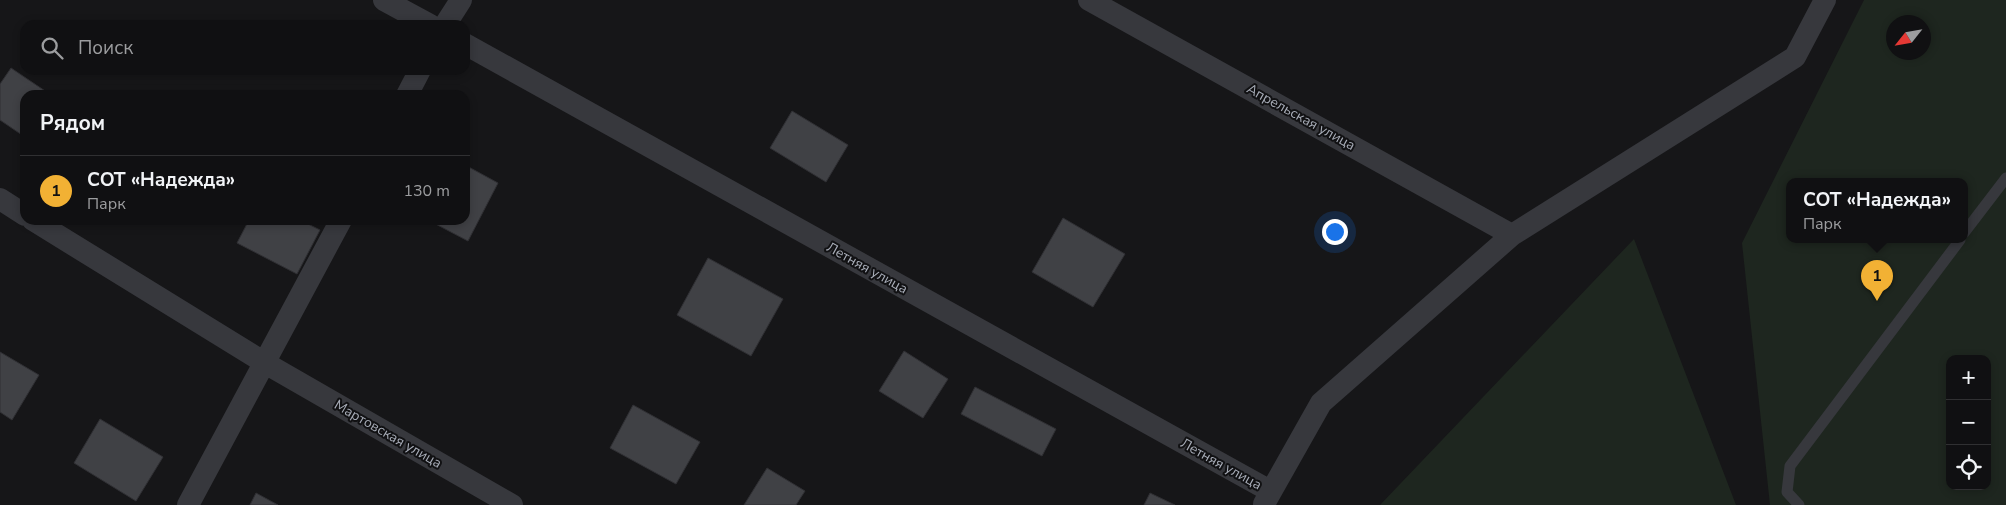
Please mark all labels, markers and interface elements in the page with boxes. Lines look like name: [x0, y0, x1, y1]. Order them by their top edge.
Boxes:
north arrow: [1886, 15, 1931, 60]
search box: [20, 20, 470, 75]
icon: search: [38, 34, 66, 62]
text: Поиск: [78, 35, 133, 61]
street label: Апрельская улица: [1243, 79, 1359, 155]
text: Рядом: [40, 109, 105, 137]
text: СОТ «Надежда»: [87, 167, 235, 193]
popup: [1786, 178, 1968, 243]
text: 1: [51, 180, 61, 202]
text: 130 m: [403, 180, 450, 202]
text: СОТ «Надежда»: [1803, 187, 1951, 213]
text: Парк: [87, 193, 126, 215]
text: Парк: [1803, 213, 1842, 235]
your location: [1322, 219, 1348, 245]
street label: Летняя улица: [823, 238, 911, 298]
pin: 1: [1861, 260, 1893, 301]
map controls: [1946, 355, 1991, 490]
button: +: [1946, 355, 1991, 400]
street label: Мартовская улица: [331, 395, 445, 473]
button: −: [1946, 400, 1991, 445]
street label: Летняя улица: [1177, 434, 1265, 494]
button: locate: [1946, 445, 1991, 490]

